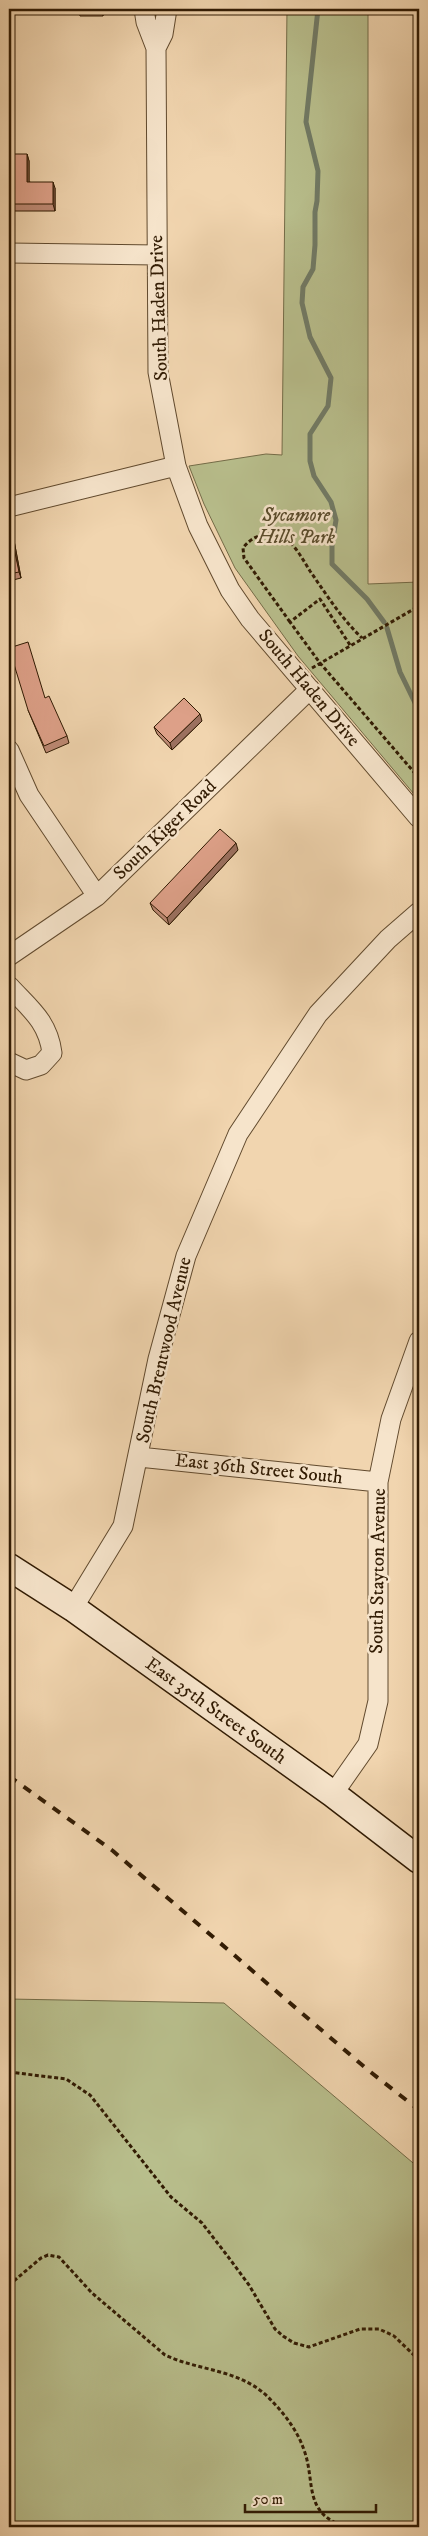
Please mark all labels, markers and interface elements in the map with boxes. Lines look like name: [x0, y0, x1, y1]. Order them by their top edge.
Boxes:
street label: South Haden Drive: [145, 234, 173, 381]
park label: Sycamore Hills Park: [256, 504, 335, 549]
street label: South Haden Drive: [253, 625, 365, 751]
street label: South Kiger Road: [109, 775, 222, 885]
street label: South Brentwood Avenue: [131, 1255, 197, 1445]
street label: East 36th Street South: [174, 1449, 344, 1489]
street label: South Stayton Avenue: [365, 1488, 391, 1654]
street label: East 35th Street South: [141, 1652, 291, 1769]
scale bar: [245, 2481, 377, 2513]
text: 50 m: [253, 2490, 283, 2509]

